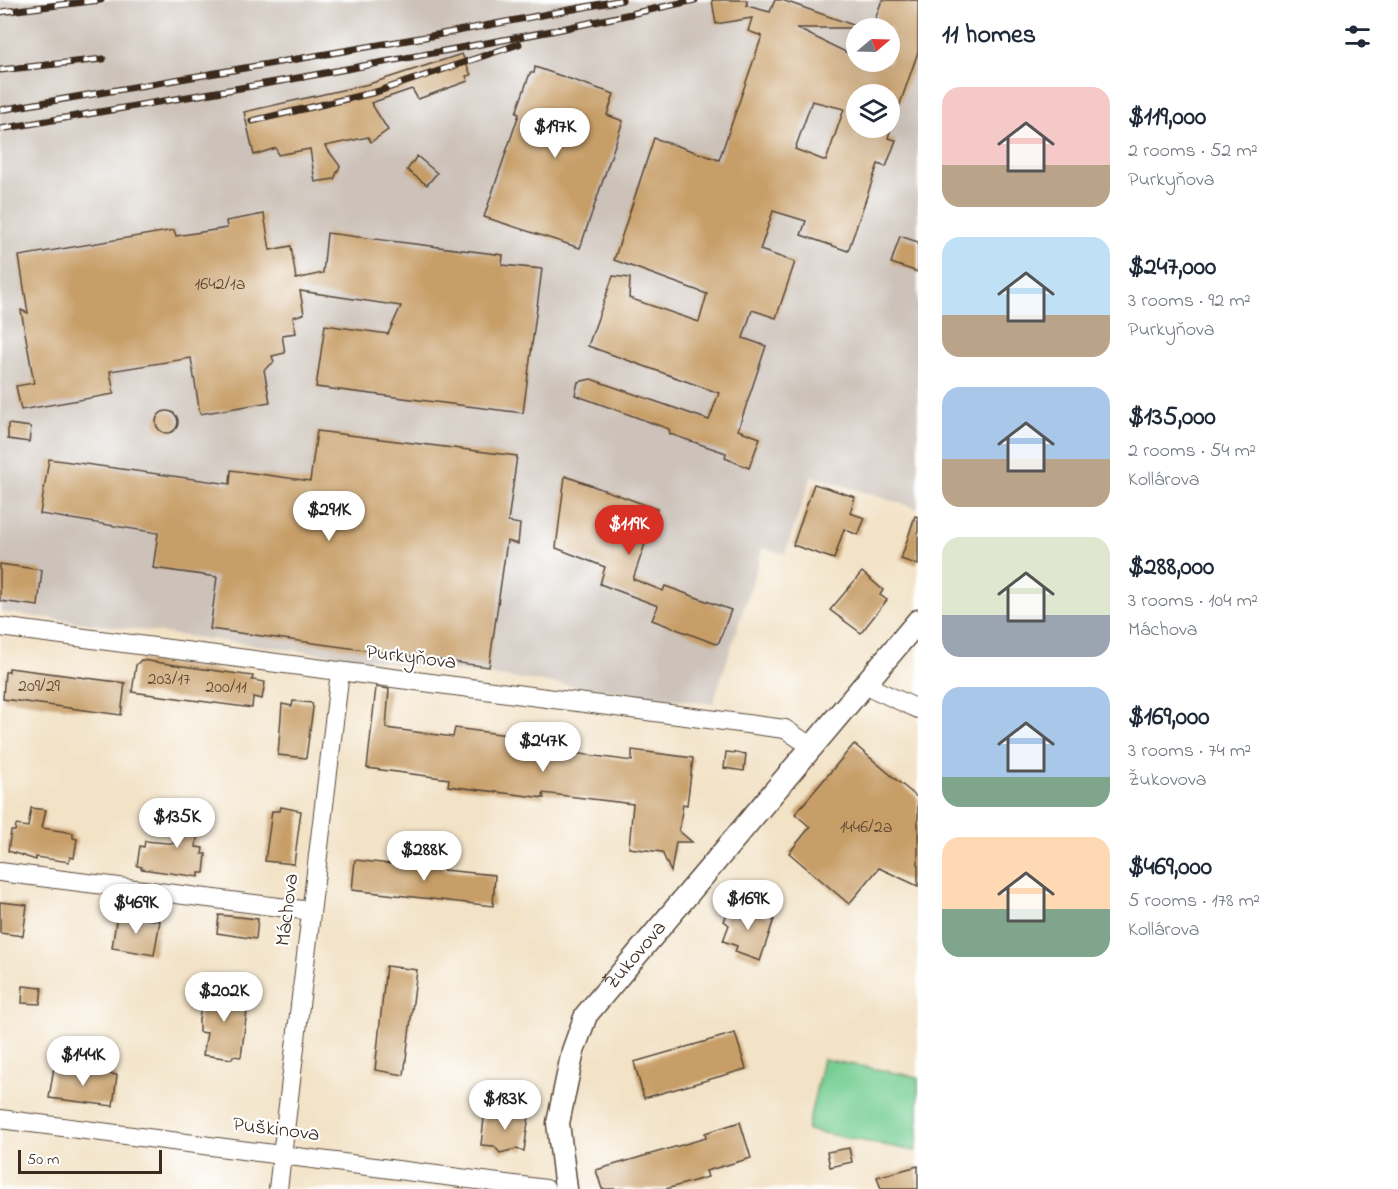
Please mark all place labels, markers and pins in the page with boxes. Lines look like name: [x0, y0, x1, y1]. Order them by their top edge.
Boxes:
pin: $197K: [513, 108, 597, 159]
pin: $291K: [287, 491, 371, 542]
pin: $119K: [587, 505, 671, 556]
pin: $247K: [501, 722, 585, 773]
pin: $135K: [135, 798, 219, 849]
pin: $288K: [382, 831, 466, 882]
pin: $169K: [706, 880, 790, 931]
pin: $469K: [94, 884, 178, 935]
pin: $202K: [182, 972, 266, 1023]
pin: $144K: [41, 1036, 125, 1087]
pin: $183K: [463, 1080, 547, 1131]

